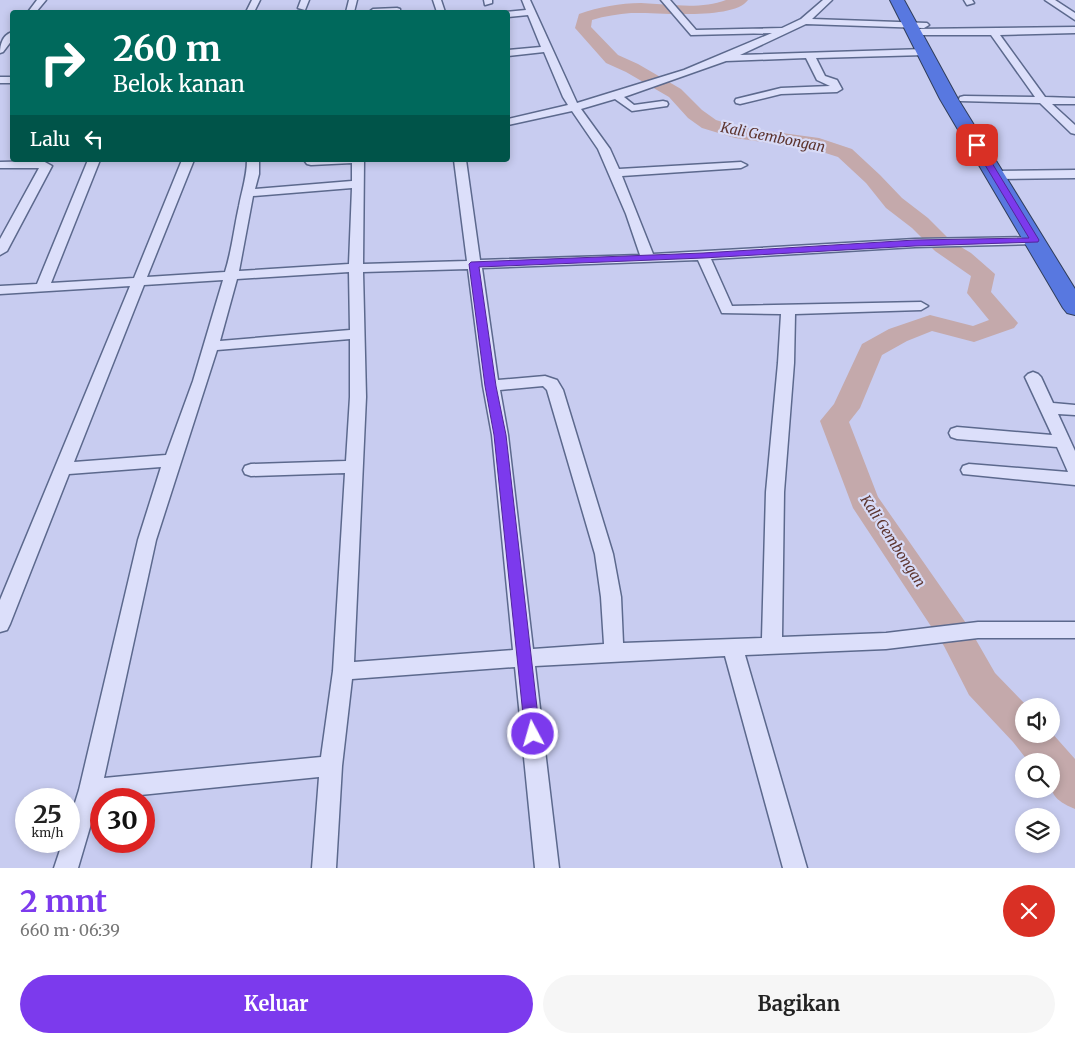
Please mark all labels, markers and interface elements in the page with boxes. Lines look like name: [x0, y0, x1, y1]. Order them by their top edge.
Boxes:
text: 260 m: [113, 27, 221, 71]
icon: right: [30, 30, 95, 95]
text: Belok kanan: [113, 70, 245, 98]
water label: Kali Gembongan: [718, 118, 827, 156]
pin: [956, 124, 998, 166]
icon: left: [80, 125, 108, 153]
text: Lalu: [30, 127, 70, 151]
icon: arrive: [963, 131, 991, 159]
water label: Kali Gembongan: [856, 491, 929, 590]
map controls: [1015, 698, 1060, 853]
button: sound: [1015, 698, 1060, 743]
position arrow: [506, 707, 558, 759]
button: search: [1015, 753, 1060, 798]
speed limit sign: 30: [90, 788, 155, 853]
text: 25: [33, 798, 62, 830]
button: layers: [1015, 808, 1060, 853]
text: km/h: [32, 825, 63, 840]
text: 2 mnt: [20, 882, 107, 920]
button: close: [1003, 885, 1055, 937]
text: 660 m · 06:39: [20, 920, 120, 940]
button: Keluar: [20, 975, 533, 1033]
button: Bagikan: [543, 975, 1055, 1033]

